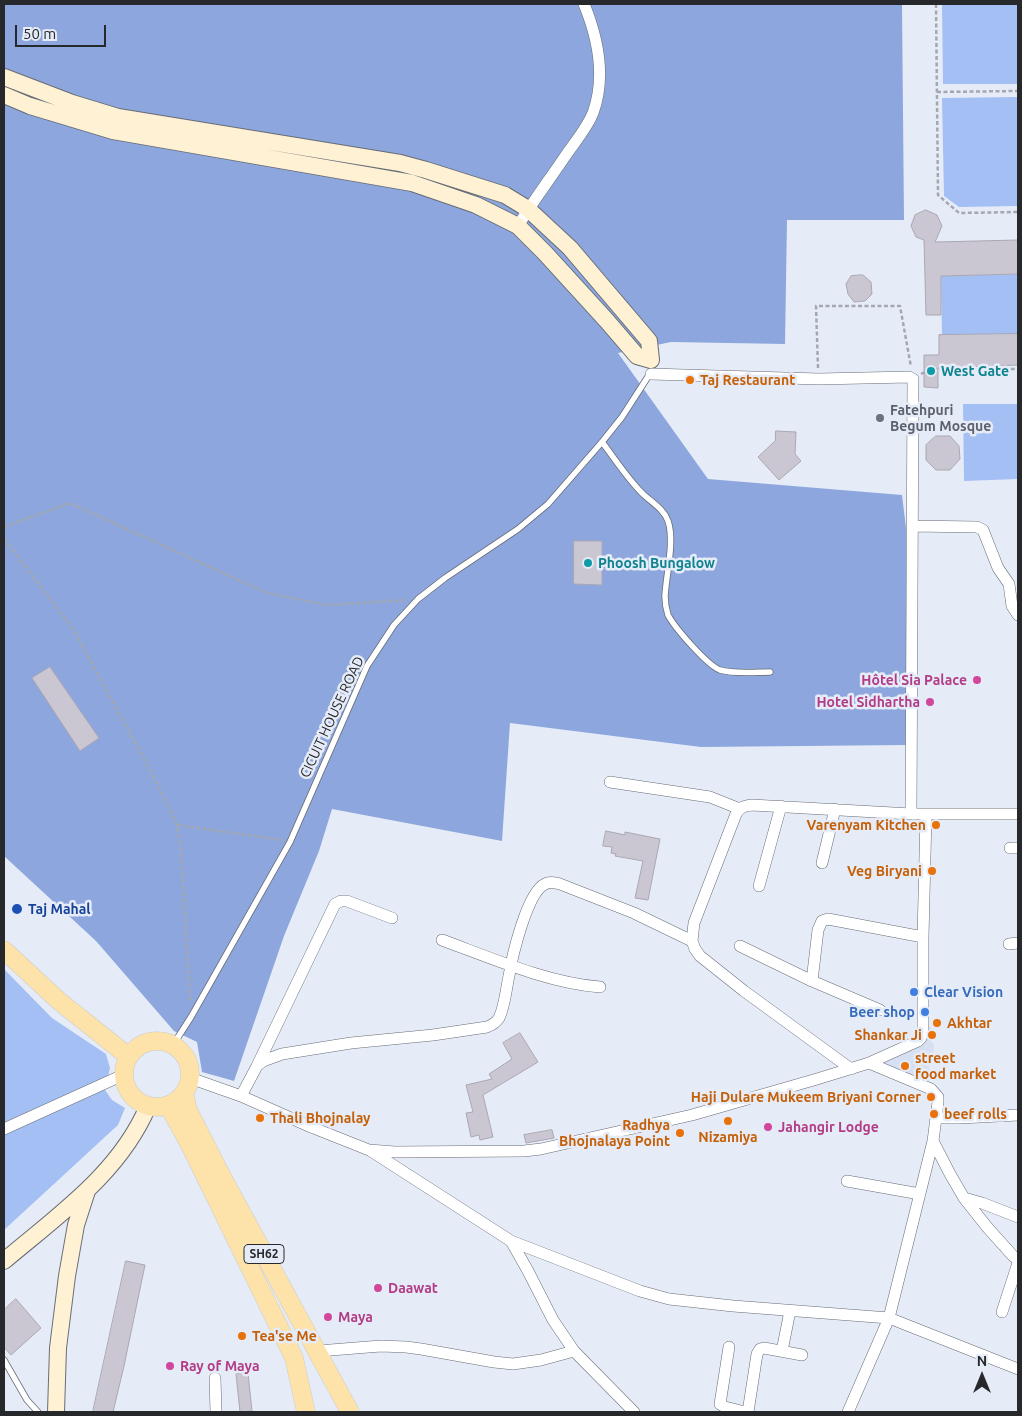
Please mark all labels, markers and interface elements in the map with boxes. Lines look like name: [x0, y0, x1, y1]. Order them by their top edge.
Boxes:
scale bar: [18, 15, 109, 47]
text: 50 m: [23, 25, 56, 42]
place label: West Gate: [941, 363, 1009, 379]
marker: West Gate: [925, 365, 937, 377]
place label: Taj Restaurant: [700, 372, 795, 388]
marker: Taj Restaurant: [684, 374, 696, 386]
place label: Fatehpuri Begum Mosque: [890, 402, 991, 434]
marker: Fatehpuri Begum Mosque: [874, 412, 886, 424]
place label: Phoosh Bungalow: [598, 555, 715, 571]
marker: Phoosh Bungalow: [582, 557, 594, 569]
street label: CICUIT HOUSE ROAD: [297, 654, 367, 780]
place label: Hôtel Sia Palace: [861, 672, 967, 688]
marker: Hôtel Sia Palace: [971, 674, 983, 686]
place label: Hotel Sidhartha: [816, 694, 920, 710]
marker: Hotel Sidhartha: [924, 696, 936, 708]
place label: Varenyam Kitchen: [807, 817, 926, 833]
marker: Varenyam Kitchen: [930, 819, 942, 831]
place label: Veg Biryani: [847, 863, 922, 879]
marker: Veg Biryani: [926, 865, 938, 877]
place label: Taj Mahal: [28, 901, 91, 917]
marker: Taj Mahal: [10, 902, 24, 916]
place label: Clear Vision: [924, 984, 1003, 1000]
marker: Clear Vision: [908, 986, 920, 998]
place label: Beer shop: [849, 1004, 915, 1020]
marker: Beer shop: [919, 1006, 931, 1018]
place label: Akhtar: [947, 1015, 992, 1031]
marker: Akhtar: [931, 1017, 943, 1029]
place label: Shankar Ji: [854, 1027, 922, 1043]
marker: Shankar Ji: [926, 1029, 938, 1041]
place label: street food market: [915, 1050, 996, 1082]
marker: street food market: [899, 1060, 911, 1072]
place label: Haji Dulare Mukeem Briyani Corner: [691, 1089, 921, 1105]
marker: Haji Dulare Mukeem Briyani Corner: [925, 1091, 937, 1103]
place label: beef rolls: [944, 1106, 1007, 1122]
marker: beef rolls: [928, 1108, 940, 1120]
place label: Thali Bhojnalay: [270, 1110, 371, 1126]
marker: Thali Bhojnalay: [254, 1112, 266, 1124]
marker: Nizamiya: [722, 1115, 734, 1127]
place label: Radhya Bhojnalaya Point: [559, 1117, 670, 1150]
place label: Jahangir Lodge: [778, 1119, 879, 1135]
marker: Jahangir Lodge: [762, 1121, 774, 1133]
marker: Radhya Bhojnalaya Point: [674, 1127, 686, 1139]
place label: Nizamiya: [698, 1129, 758, 1145]
road number: SH62: [244, 1244, 284, 1264]
place label: Daawat: [388, 1280, 438, 1296]
marker: Daawat: [372, 1282, 384, 1294]
place label: Maya: [338, 1309, 373, 1325]
marker: Maya: [322, 1311, 334, 1323]
place label: Tea'se Me: [252, 1328, 317, 1344]
marker: Tea'se Me: [236, 1330, 248, 1342]
north arrow: [957, 1351, 1007, 1401]
text: N: [977, 1353, 987, 1369]
place label: Ray of Maya: [180, 1358, 259, 1374]
marker: Ray of Maya: [164, 1360, 176, 1372]

